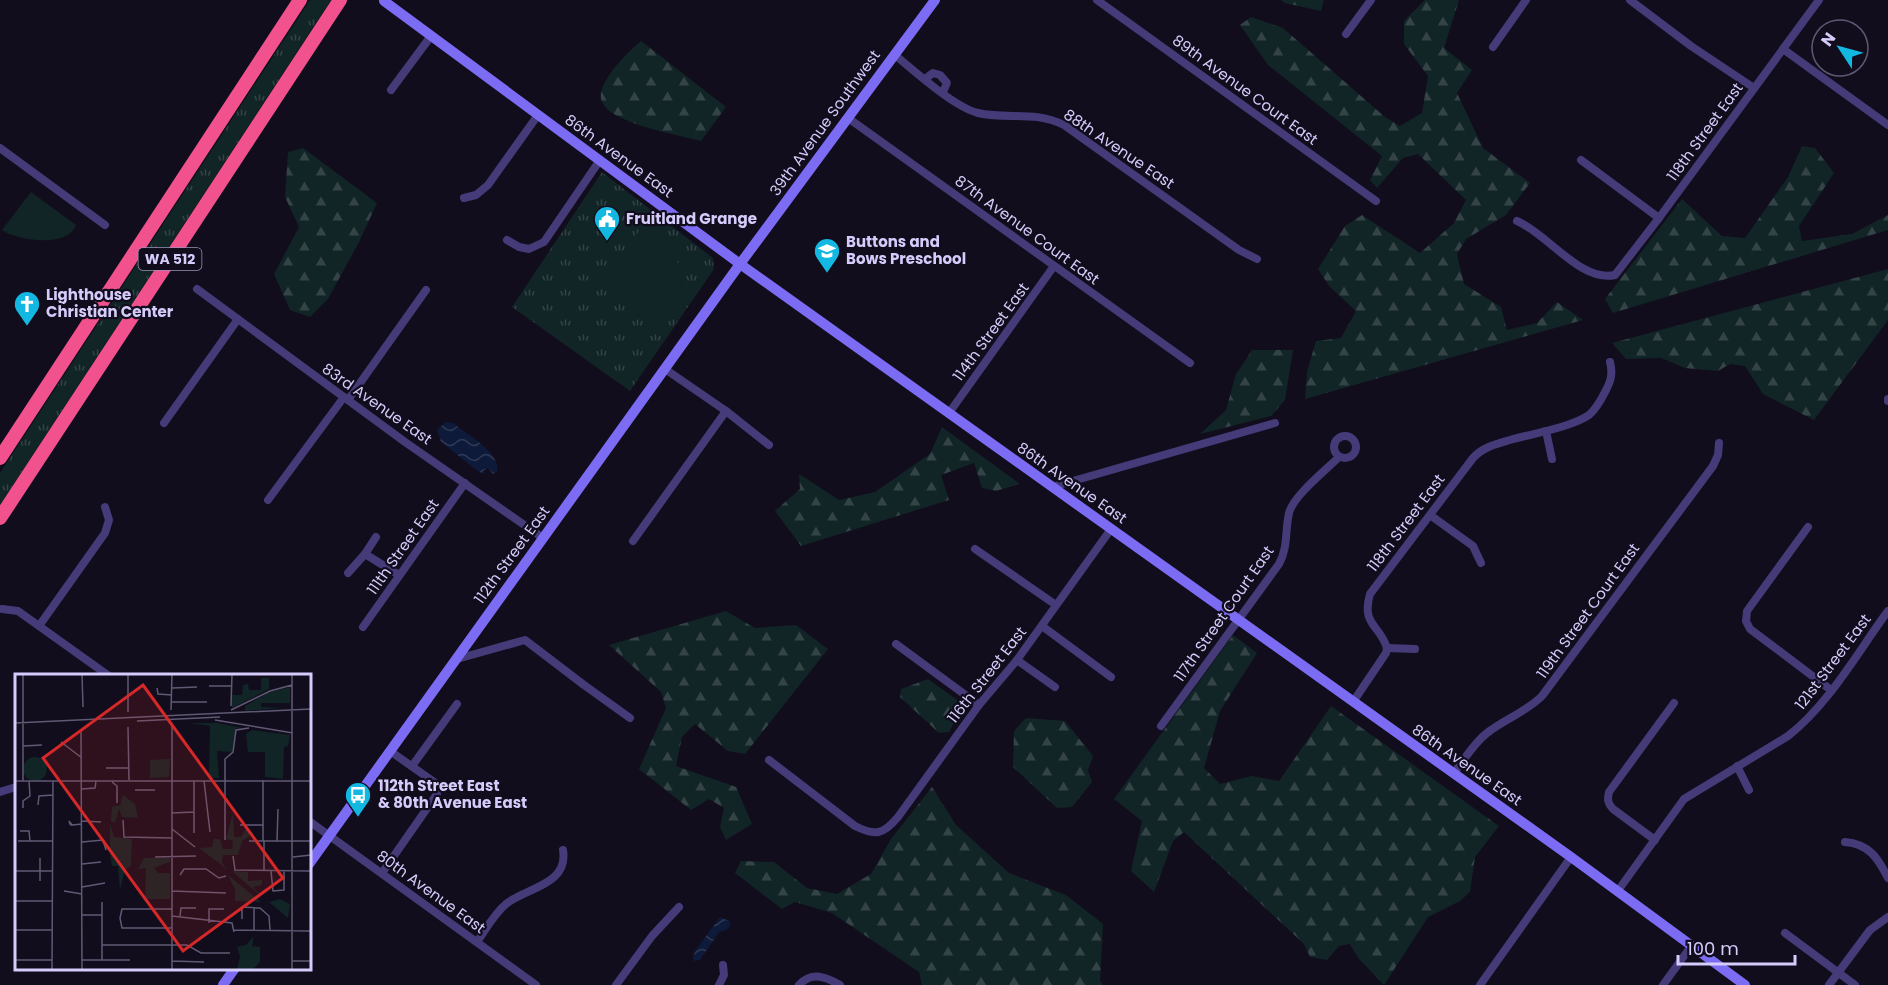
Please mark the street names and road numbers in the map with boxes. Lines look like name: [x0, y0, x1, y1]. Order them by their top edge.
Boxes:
street label: 89th Avenue Court East: [1168, 30, 1322, 150]
street label: 39th Avenue Southwest: [764, 45, 885, 200]
street label: 118th Street East: [1662, 78, 1748, 185]
street label: 88th Avenue East: [1060, 104, 1179, 193]
street label: 86th Avenue East: [561, 109, 678, 202]
street label: 87th Avenue Court East: [951, 170, 1104, 289]
road number: WA 512: [138, 248, 201, 270]
street label: 114th Street East: [948, 278, 1034, 385]
street label: 83rd Avenue East: [318, 358, 436, 449]
street label: 86th Avenue East: [1013, 437, 1131, 528]
street label: 118th Street East: [1362, 470, 1449, 576]
street label: 111th Street East: [362, 495, 443, 599]
street label: 112th Street East: [469, 501, 554, 608]
street label: 119th Street Court East: [1531, 539, 1644, 683]
street label: 117th Street Court East: [1169, 541, 1279, 686]
street label: 121st Street East: [1790, 610, 1875, 714]
street label: 116th Street East: [942, 622, 1031, 727]
street label: 86th Avenue East: [1408, 719, 1526, 810]
street label: 80th Avenue East: [373, 845, 490, 938]

